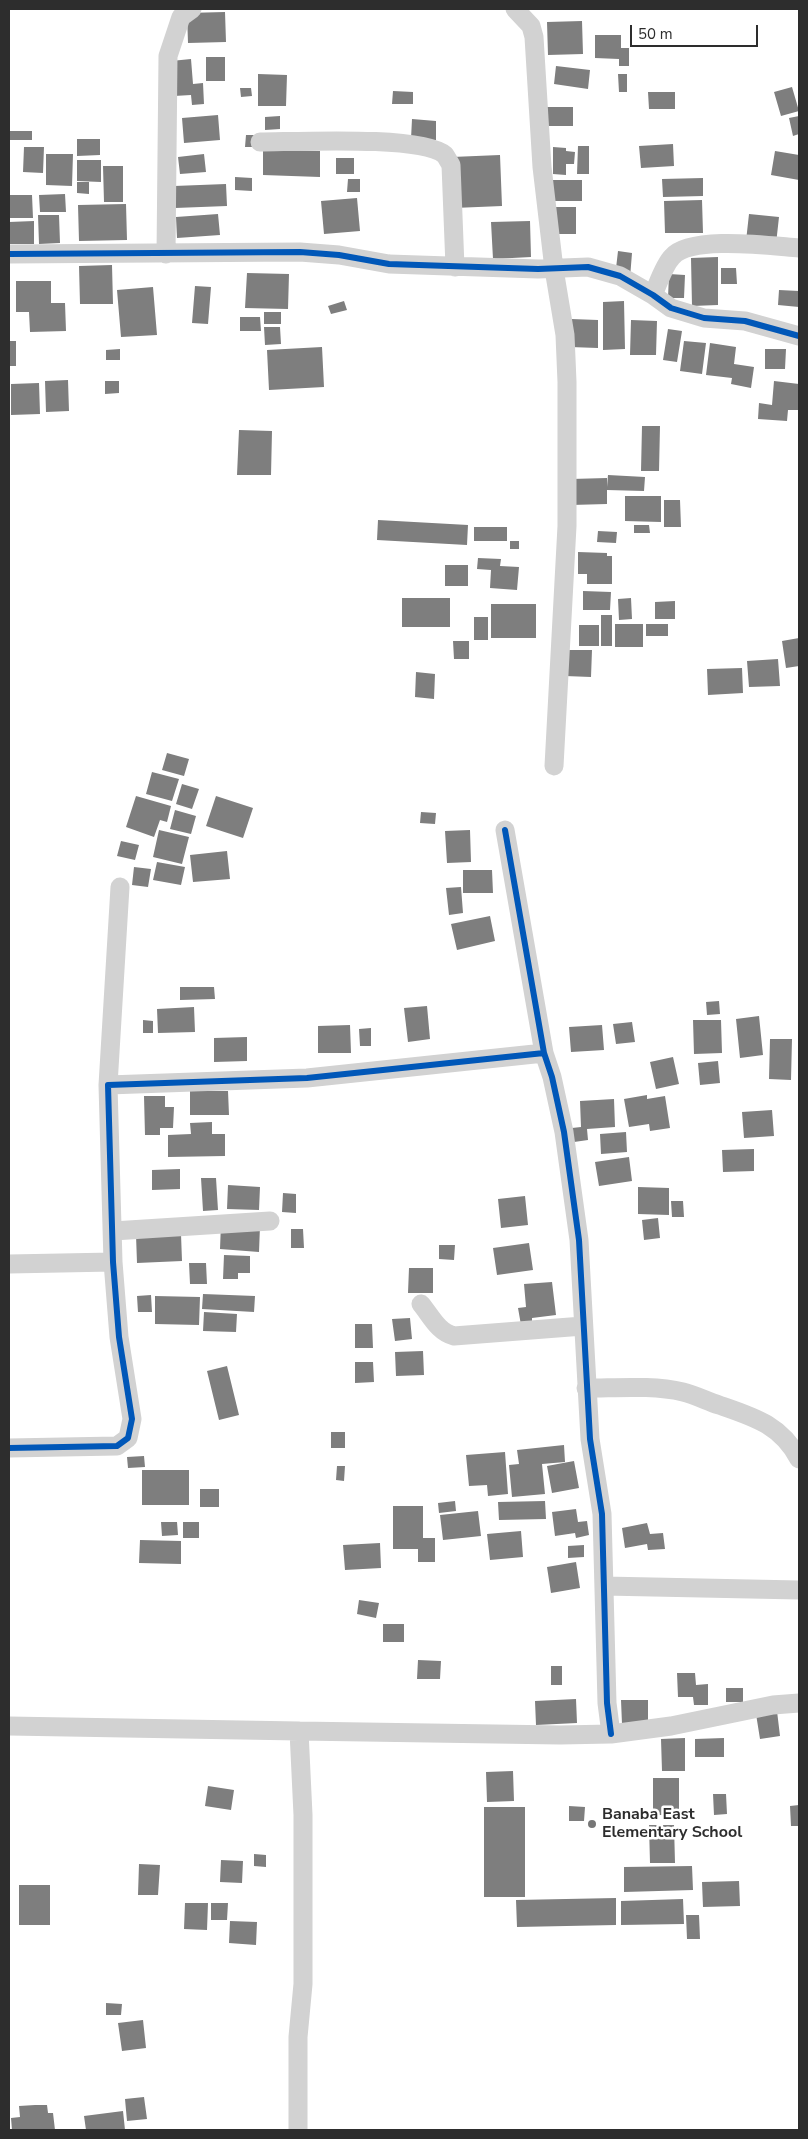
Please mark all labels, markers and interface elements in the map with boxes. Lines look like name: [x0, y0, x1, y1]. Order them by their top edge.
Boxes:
scale bar: [633, 15, 760, 47]
text: 50 m: [638, 24, 673, 44]
place label: Banaba East Elementary School: [602, 1805, 742, 1843]
marker: Banaba East Elementary School: [586, 1818, 598, 1830]

